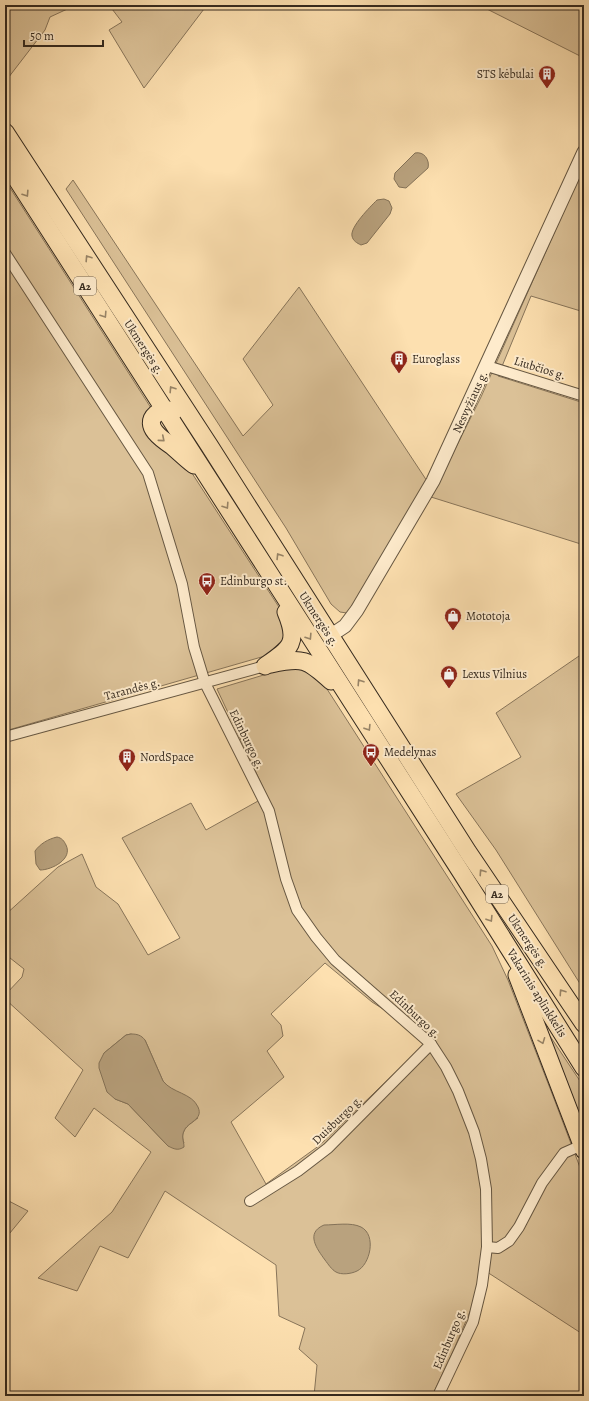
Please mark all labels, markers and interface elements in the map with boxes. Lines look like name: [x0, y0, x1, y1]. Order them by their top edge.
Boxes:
scale bar: [24, 22, 103, 48]
text: 50 m: [30, 28, 54, 44]
building icon: STS kėbulai: [537, 64, 557, 89]
place label: STS kėbulai: [477, 66, 534, 82]
one-way arrow: [21, 190, 29, 197]
one-way arrow: [85, 255, 92, 262]
road number: A2: [74, 277, 96, 295]
one-way arrow: [99, 311, 106, 318]
street label: Ukmergės g.: [120, 316, 168, 378]
building icon: Euroglass: [389, 349, 409, 374]
place label: Euroglass: [412, 351, 460, 367]
street label: Liubčios g.: [512, 353, 568, 383]
street label: Nesvyžiaus g.: [449, 368, 491, 436]
one-way arrow: [170, 387, 177, 394]
one-way arrow: [158, 435, 165, 442]
one-way arrow: [221, 502, 229, 509]
one-way arrow: [276, 553, 284, 560]
bus stop icon: Edinburgo st.: [197, 571, 217, 596]
place label: Edinburgo st.: [220, 573, 287, 589]
street label: Ukmergės g.: [295, 588, 343, 650]
shop icon: Mototoja: [443, 606, 463, 631]
place label: Mototoja: [466, 608, 511, 624]
one-way arrow: [305, 633, 312, 640]
shop icon: Lexus Vilnius: [439, 664, 459, 689]
place label: Lexus Vilnius: [462, 666, 527, 682]
street label: Tarandės g.: [102, 674, 162, 704]
one-way arrow: [358, 680, 365, 687]
street label: Edinburgo g.: [226, 707, 268, 771]
one-way arrow: [363, 724, 370, 731]
bus stop icon: Medelynas: [361, 742, 381, 767]
place label: Medelynas: [384, 744, 437, 760]
building icon: NordSpace: [117, 747, 137, 772]
place label: NordSpace: [140, 749, 194, 765]
one-way arrow: [480, 870, 487, 877]
road number: A2: [486, 885, 508, 903]
street label: Ukmergės g.: [504, 911, 552, 971]
one-way arrow: [486, 915, 493, 922]
street label: Vakarinis aplinkkelis: [503, 945, 571, 1040]
street label: Edinburgo g.: [386, 986, 444, 1042]
one-way arrow: [559, 989, 567, 996]
one-way arrow: [538, 1038, 546, 1045]
street label: Duisburgo g.: [308, 1092, 366, 1148]
street label: Edinburgo g.: [429, 1306, 469, 1372]

